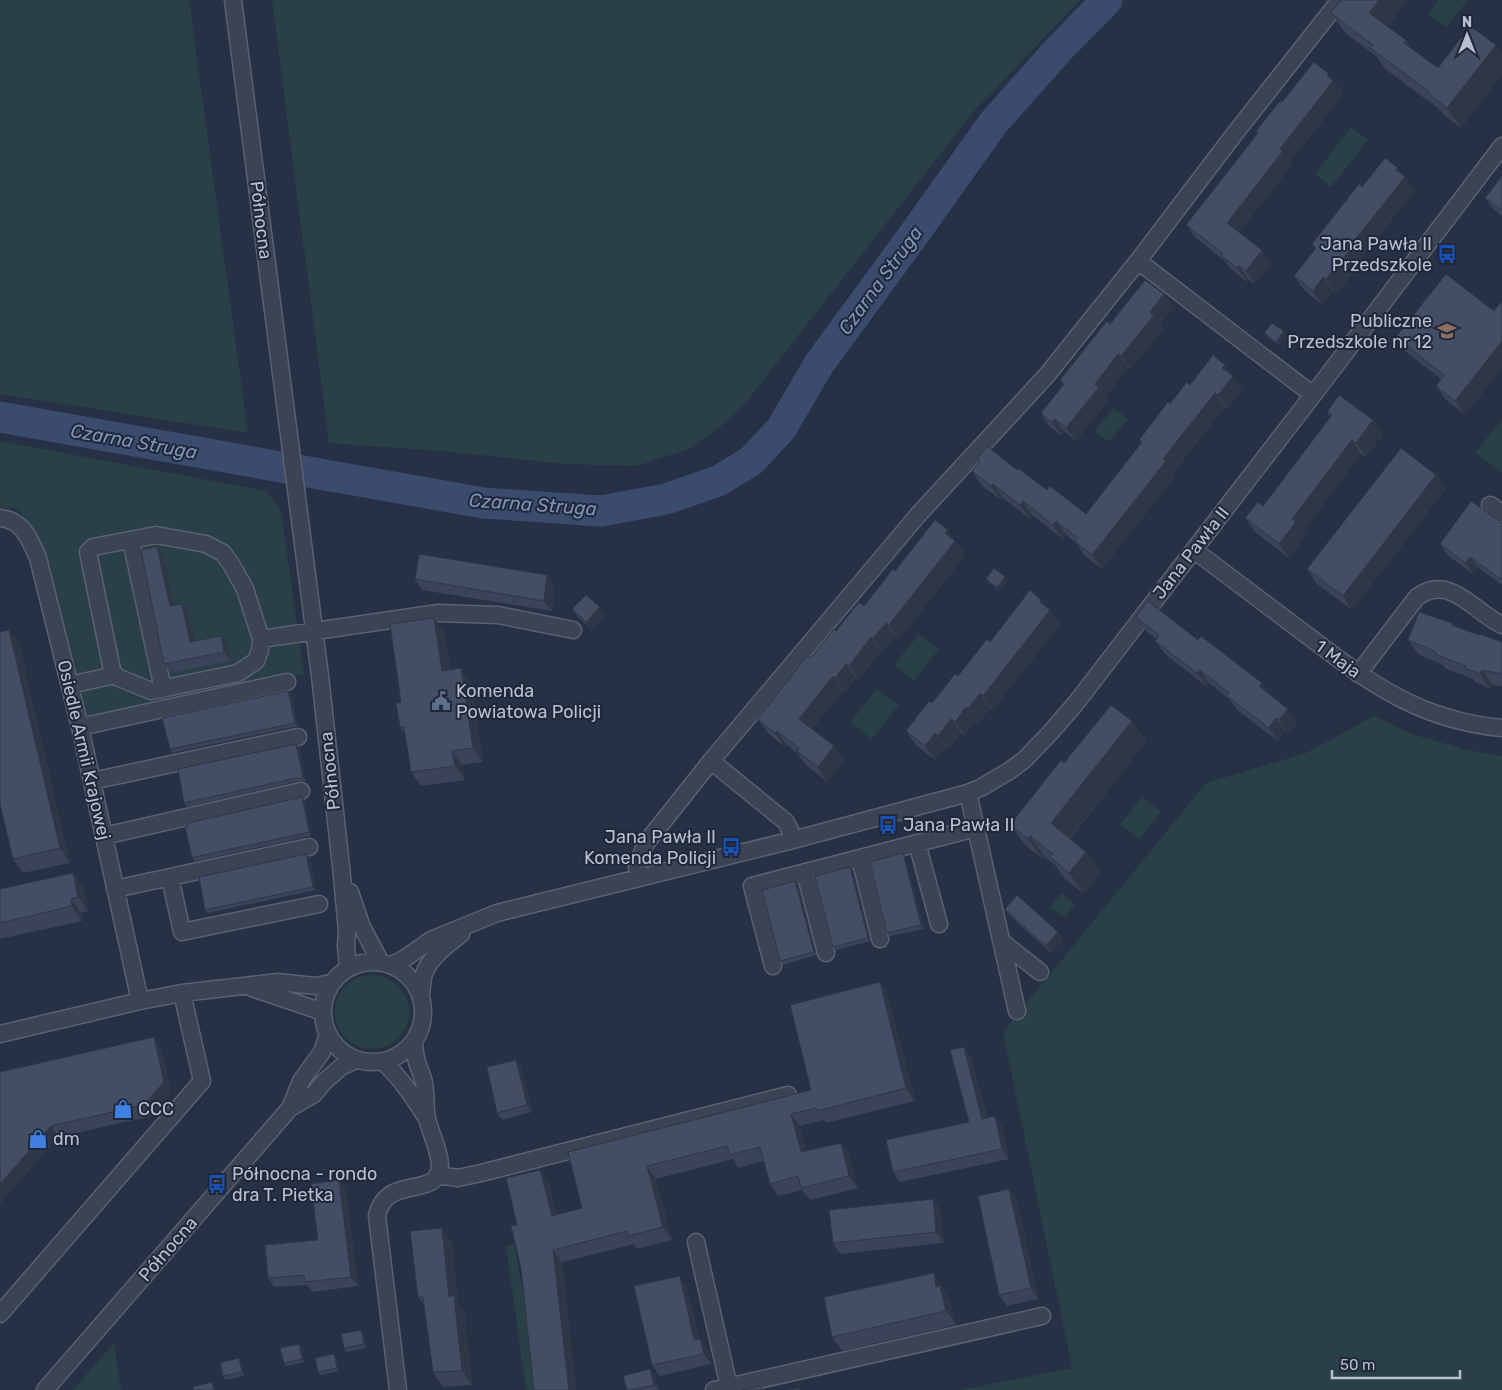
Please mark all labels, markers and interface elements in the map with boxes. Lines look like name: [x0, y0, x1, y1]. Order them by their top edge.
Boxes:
north arrow: [1442, 10, 1492, 60]
text: N: [1462, 14, 1472, 31]
street label: Północna: [245, 180, 277, 260]
water label: Czarna Struga: [833, 222, 927, 339]
place label: Jana Pawła II Przedszkole: [1321, 233, 1432, 276]
bus stop icon: Jana Pawła II Przedszkole: [1436, 243, 1458, 265]
place label: Publiczne Przedszkole nr 12: [1287, 310, 1432, 353]
school or university icon: Publiczne Przedszkole nr 12: [1436, 320, 1458, 342]
water label: Czarna Struga: [69, 419, 199, 464]
water label: Czarna Struga: [468, 489, 598, 520]
street label: Jana Pawła II: [1148, 502, 1234, 604]
street label: 1 Maja: [1311, 635, 1365, 683]
street label: Osiedle Armii Krajowej: [53, 658, 115, 842]
place label: Komenda Powiatowa Policji: [456, 680, 601, 723]
public building icon: Komenda Powiatowa Policji: [430, 690, 452, 712]
street label: Północna: [315, 731, 345, 811]
bus stop icon: Jana Pawła II: [877, 814, 899, 836]
place label: Jana Pawła II: [903, 814, 1014, 836]
place label: Jana Pawła II Komenda Policji: [584, 826, 716, 869]
bus stop icon: Jana Pawła II Komenda Policji: [720, 836, 742, 858]
shop icon: CCC: [112, 1098, 134, 1120]
place label: CCC: [138, 1098, 174, 1120]
shop icon: dm: [27, 1128, 49, 1150]
place label: dm: [53, 1128, 80, 1150]
place label: Północna - rondo dra T. Pietka: [232, 1163, 377, 1206]
bus stop icon: Północna - rondo dra T. Pietka: [206, 1173, 228, 1195]
street label: Północna: [134, 1212, 202, 1286]
scale bar: [1332, 1348, 1460, 1380]
text: 50 m: [1340, 1356, 1375, 1374]

